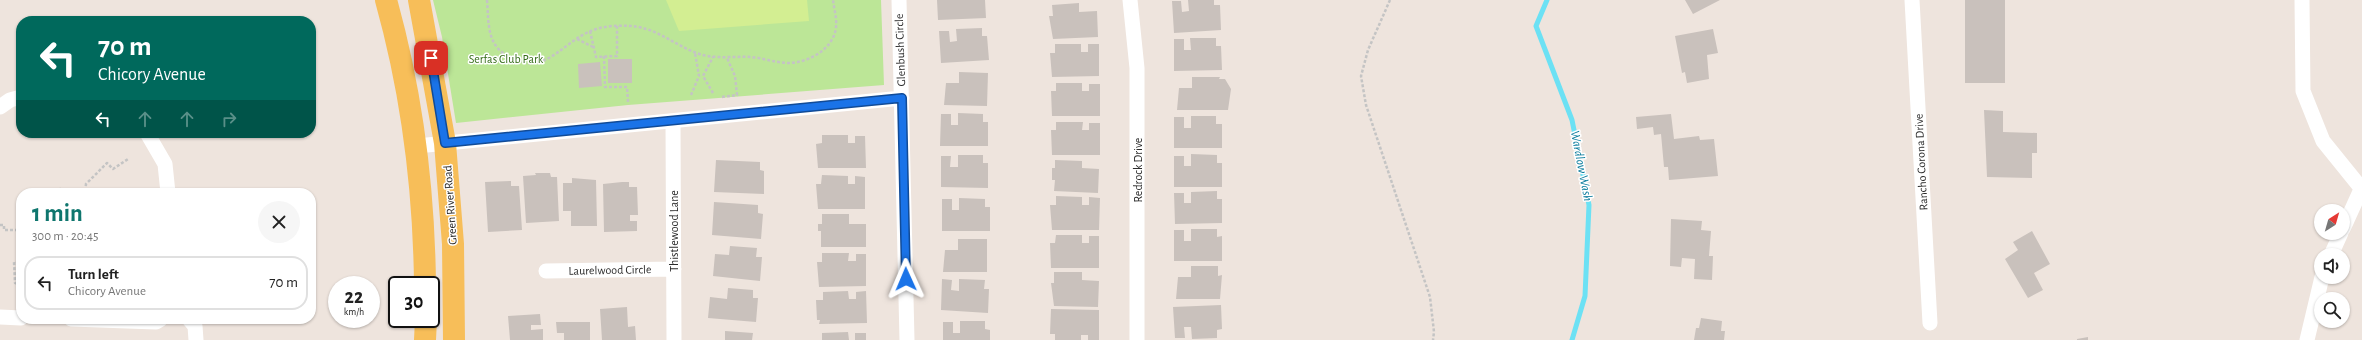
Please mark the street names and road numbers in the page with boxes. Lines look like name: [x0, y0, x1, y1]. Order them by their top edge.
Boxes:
street label: Glenbush Circle: [893, 13, 907, 87]
street label: Rancho Corona Drive: [1912, 113, 1930, 211]
street label: Redrock Drive: [1132, 138, 1144, 202]
street label: Green River Road: [441, 165, 459, 245]
street label: Thistlewood Lane: [668, 190, 680, 272]
street label: Laurelwood Circle: [568, 263, 652, 277]

